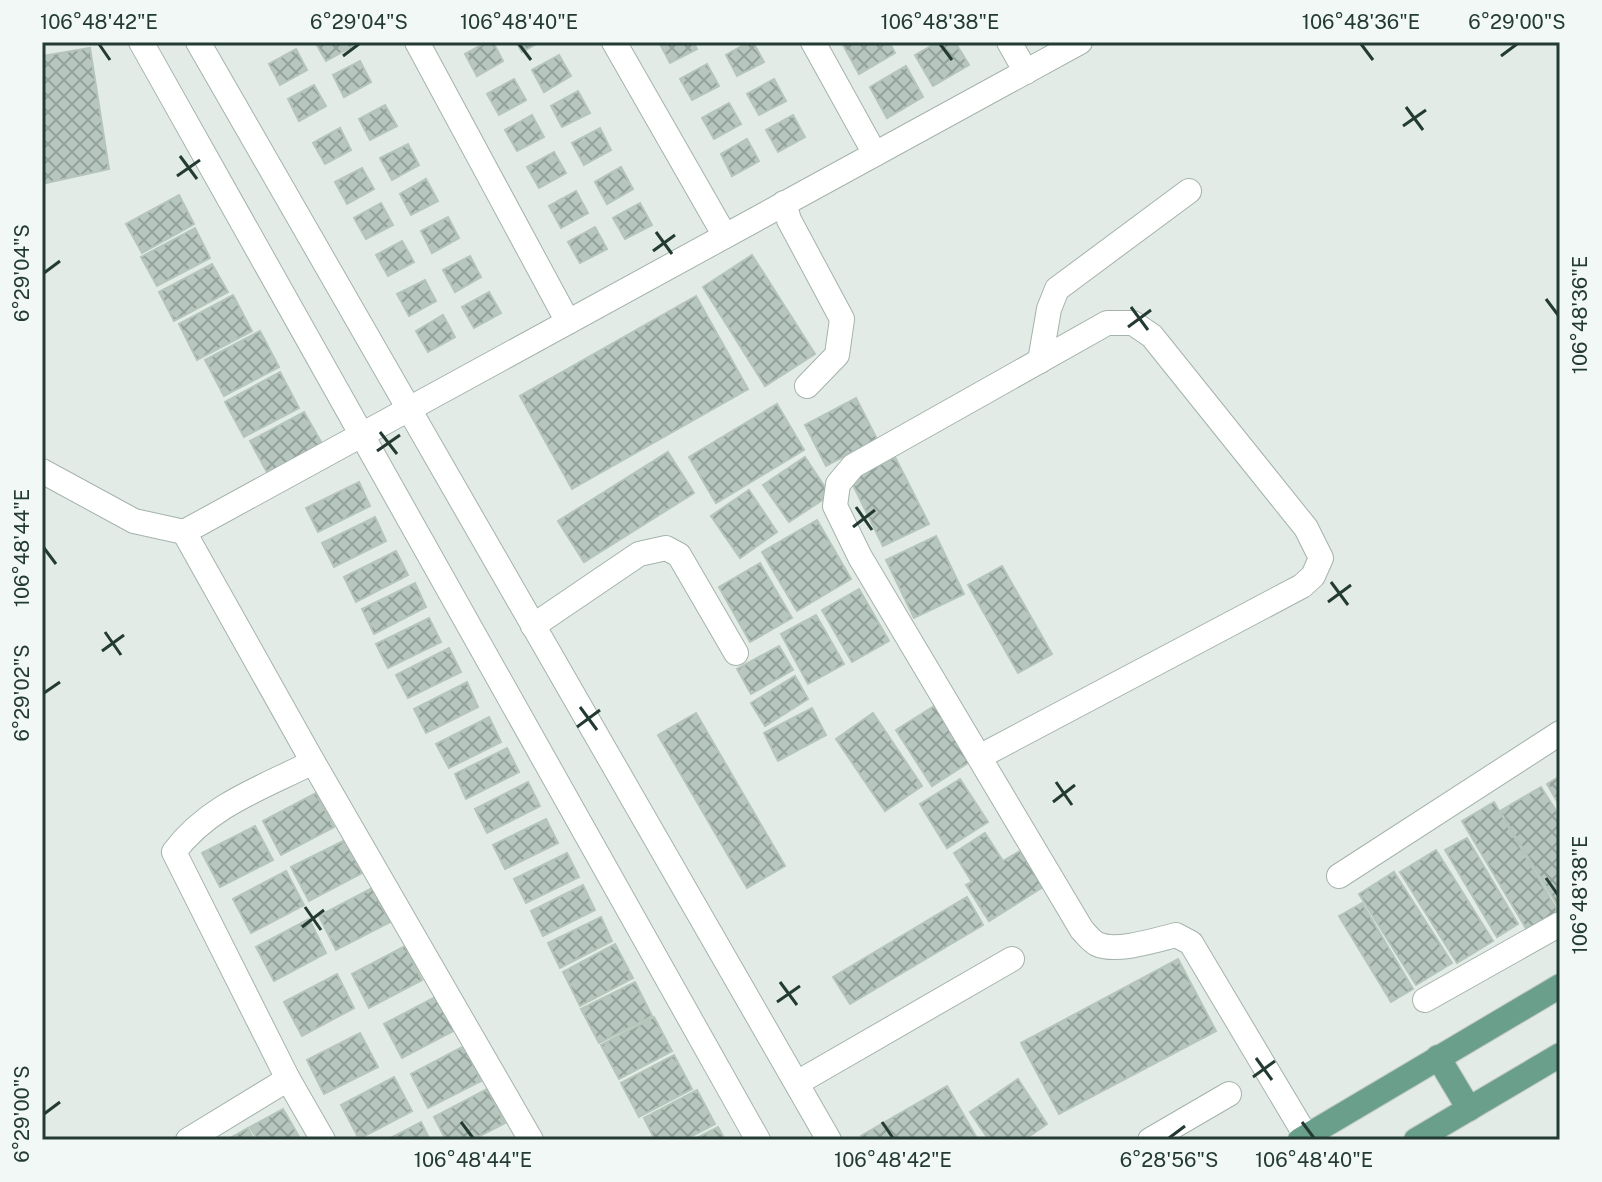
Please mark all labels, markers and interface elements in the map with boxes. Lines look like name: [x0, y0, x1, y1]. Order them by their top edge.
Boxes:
text: 106°48'42"E: [40, 10, 158, 34]
text: 6°29'04"S: [310, 10, 408, 34]
text: 106°48'40"E: [460, 10, 578, 34]
text: 106°48'38"E: [881, 10, 999, 34]
text: 106°48'36"E: [1302, 10, 1420, 34]
text: 6°29'00"S: [1468, 10, 1566, 34]
text: 6°29'04"S: [10, 224, 34, 322]
text: 106°48'36"E: [1568, 256, 1592, 374]
text: 106°48'44"E: [10, 489, 34, 607]
text: 6°29'02"S: [10, 644, 34, 742]
text: 106°48'38"E: [1568, 836, 1592, 954]
text: 6°29'00"S: [10, 1065, 34, 1163]
text: 106°48'44"E: [414, 1148, 532, 1172]
text: 106°48'42"E: [834, 1148, 952, 1172]
text: 6°28'56"S: [1120, 1148, 1218, 1172]
text: 106°48'40"E: [1255, 1148, 1373, 1172]

